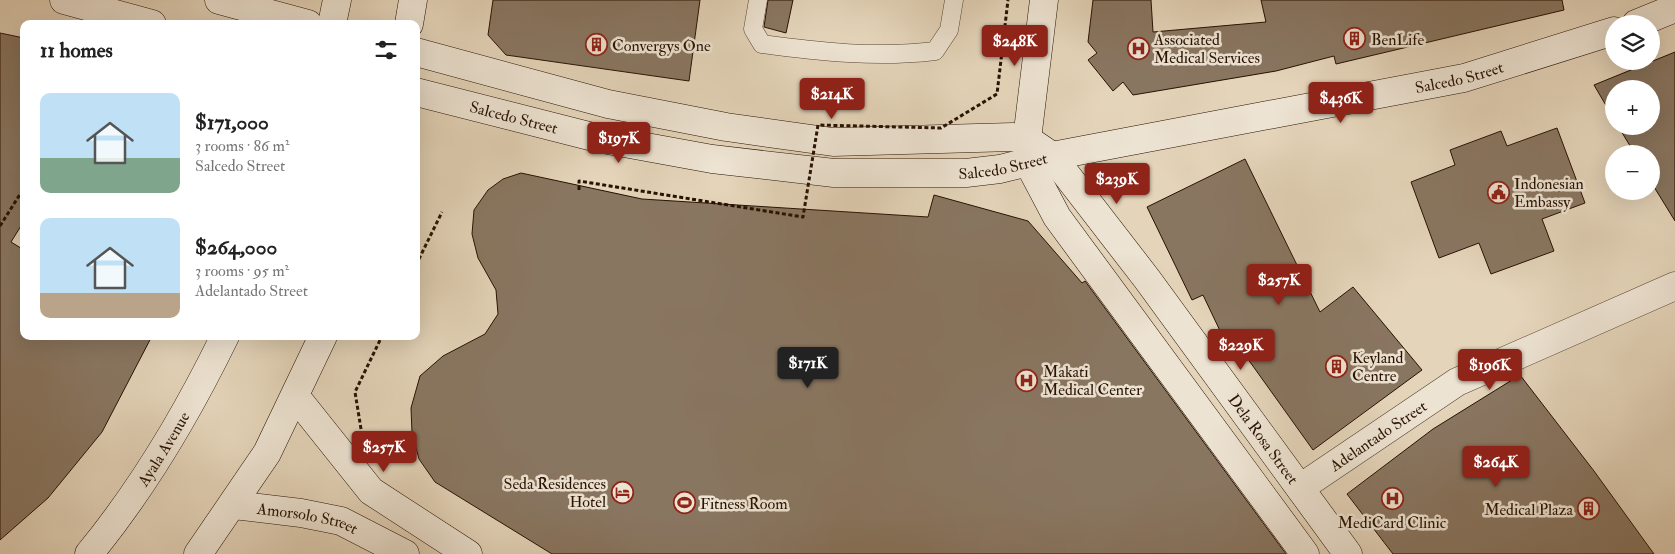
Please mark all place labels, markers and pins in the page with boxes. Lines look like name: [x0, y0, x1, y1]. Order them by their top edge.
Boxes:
pin: $248K: [980, 24, 1050, 67]
building icon: BenLife: [1343, 27, 1367, 51]
place label: Associated Medical Services: [1153, 30, 1260, 68]
place label: BenLife: [1371, 30, 1424, 50]
building icon: Convergys One: [584, 33, 608, 57]
place label: Convergys One: [612, 36, 711, 56]
hospital icon: Associated Medical Services: [1126, 36, 1150, 60]
pin: $214K: [797, 78, 867, 120]
pin: $436K: [1306, 82, 1376, 124]
pin: $197K: [584, 121, 654, 164]
pin: $239K: [1082, 162, 1152, 205]
place label: Indonesian Embassy: [1514, 174, 1584, 212]
public building icon: Indonesian Embassy: [1486, 180, 1510, 204]
pin: $257K: [1244, 264, 1314, 306]
pin: $229K: [1206, 328, 1276, 371]
pin: $171K: [773, 346, 843, 389]
place label: Keyland Centre: [1352, 348, 1403, 386]
pin: $196K: [1455, 348, 1525, 391]
building icon: Keyland Centre: [1324, 354, 1348, 378]
place label: Makati Medical Center: [1043, 362, 1142, 400]
hospital icon: Makati Medical Center: [1015, 368, 1039, 392]
pin: $257K: [349, 430, 419, 473]
pin: $264K: [1461, 446, 1531, 488]
place label: Seda Residences Hotel: [504, 474, 606, 512]
hotel icon: Seda Residences Hotel: [610, 480, 634, 504]
hospital icon: MediCard Clinic: [1380, 486, 1404, 510]
sports icon: Fitness Room: [672, 491, 696, 515]
place label: Fitness Room: [700, 494, 788, 514]
building icon: Medical Plaza: [1577, 497, 1601, 521]
place label: Medical Plaza: [1484, 500, 1573, 520]
place label: MediCard Clinic: [1338, 513, 1447, 533]

